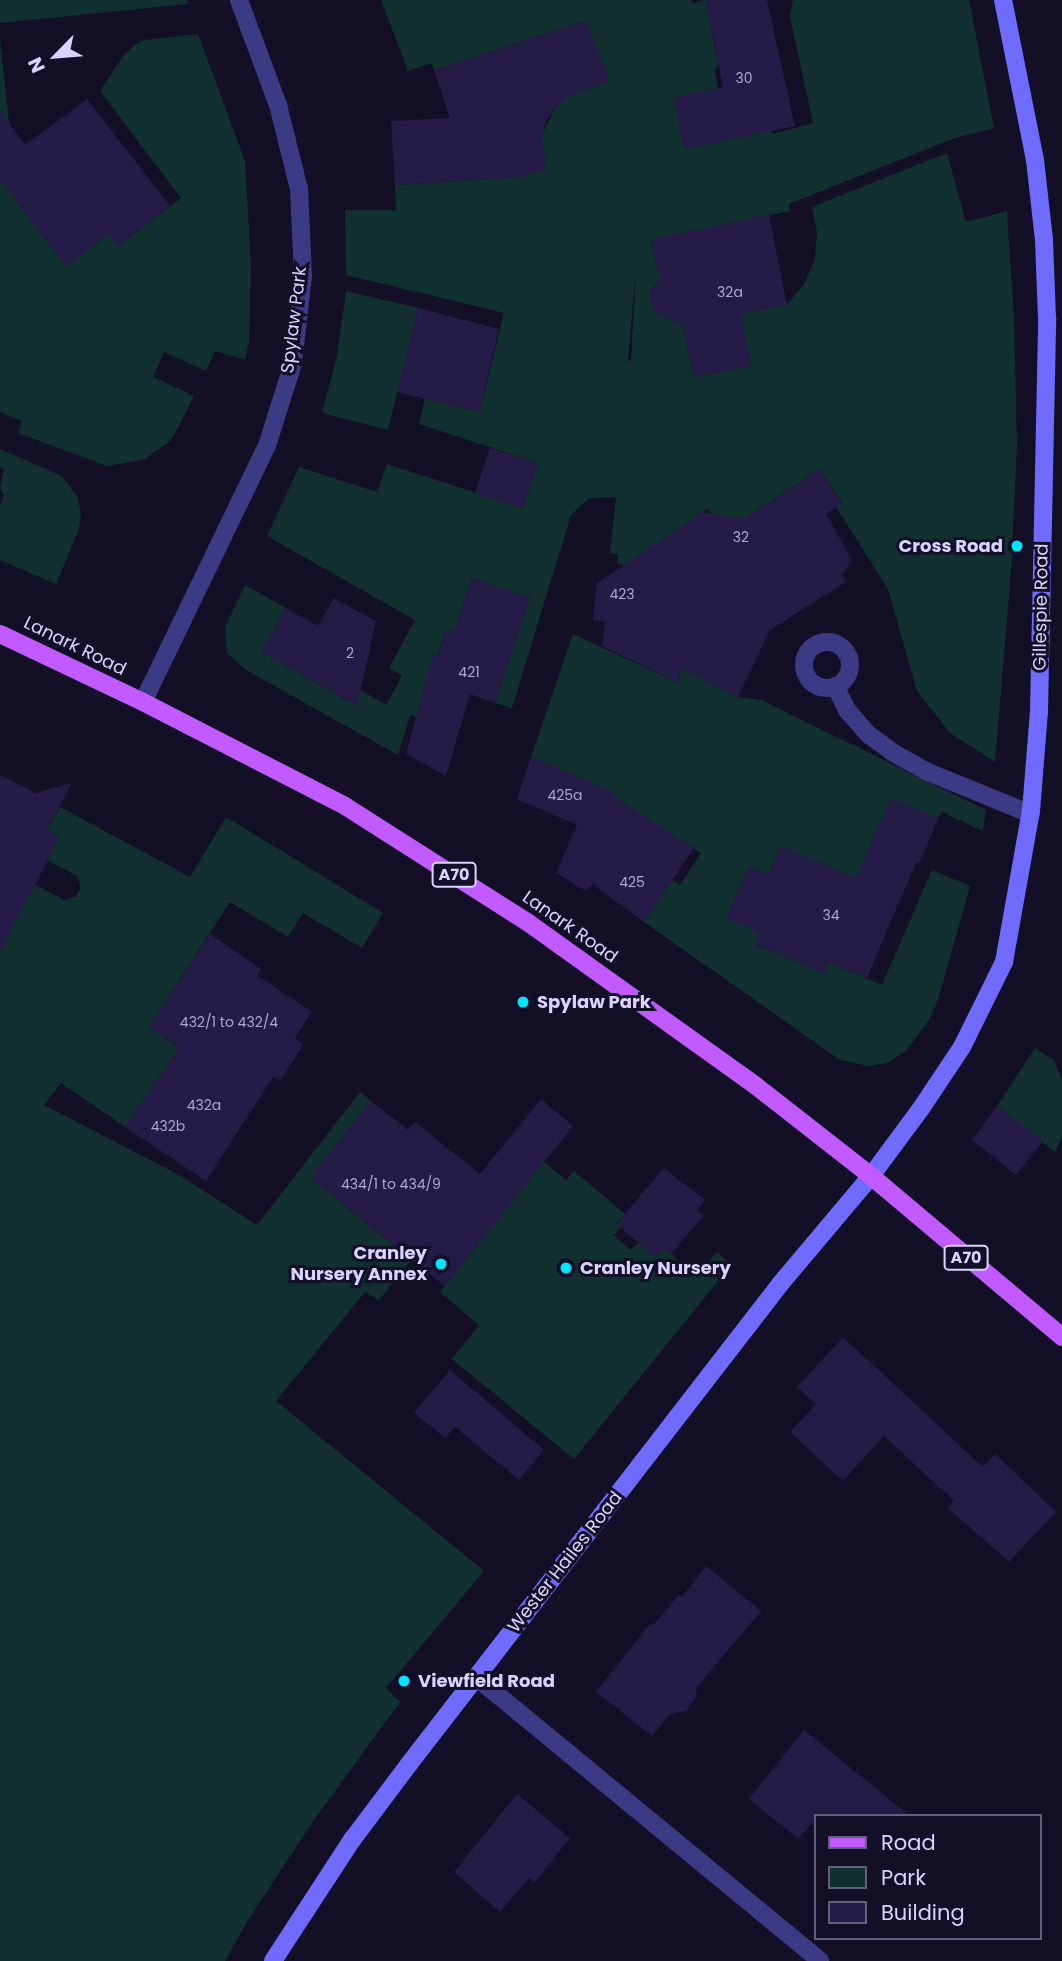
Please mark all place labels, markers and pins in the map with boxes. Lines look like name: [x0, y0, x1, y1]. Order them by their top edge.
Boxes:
place label: Cross Road: [899, 535, 1003, 557]
marker: Cross Road: [1009, 538, 1025, 554]
place label: Spylaw Park: [537, 991, 651, 1013]
marker: Spylaw Park: [515, 994, 531, 1010]
place label: Cranley Nursery Annex: [290, 1243, 427, 1286]
marker: Cranley Nursery Annex: [433, 1256, 449, 1272]
place label: Cranley Nursery: [580, 1257, 731, 1279]
marker: Cranley Nursery: [558, 1260, 574, 1276]
place label: Viewfield Road: [418, 1670, 555, 1692]
marker: Viewfield Road: [396, 1673, 412, 1689]

